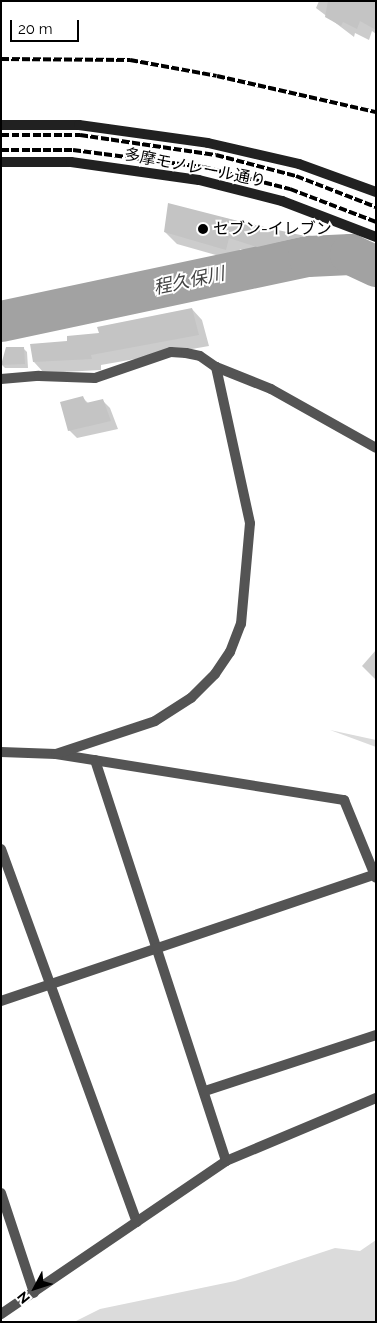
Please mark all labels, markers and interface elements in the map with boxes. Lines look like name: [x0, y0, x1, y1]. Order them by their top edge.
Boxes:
scale bar: [12, 10, 81, 42]
text: 20 m: [18, 20, 53, 38]
street label: 多摩モノレール通り: [122, 145, 268, 191]
place label: セブン-イレブン: [213, 219, 332, 239]
marker: セブン-イレブン: [197, 223, 209, 235]
water label: 程久保川: [152, 263, 226, 299]
north arrow: [10, 1263, 60, 1313]
text: N: [14, 1288, 33, 1307]

